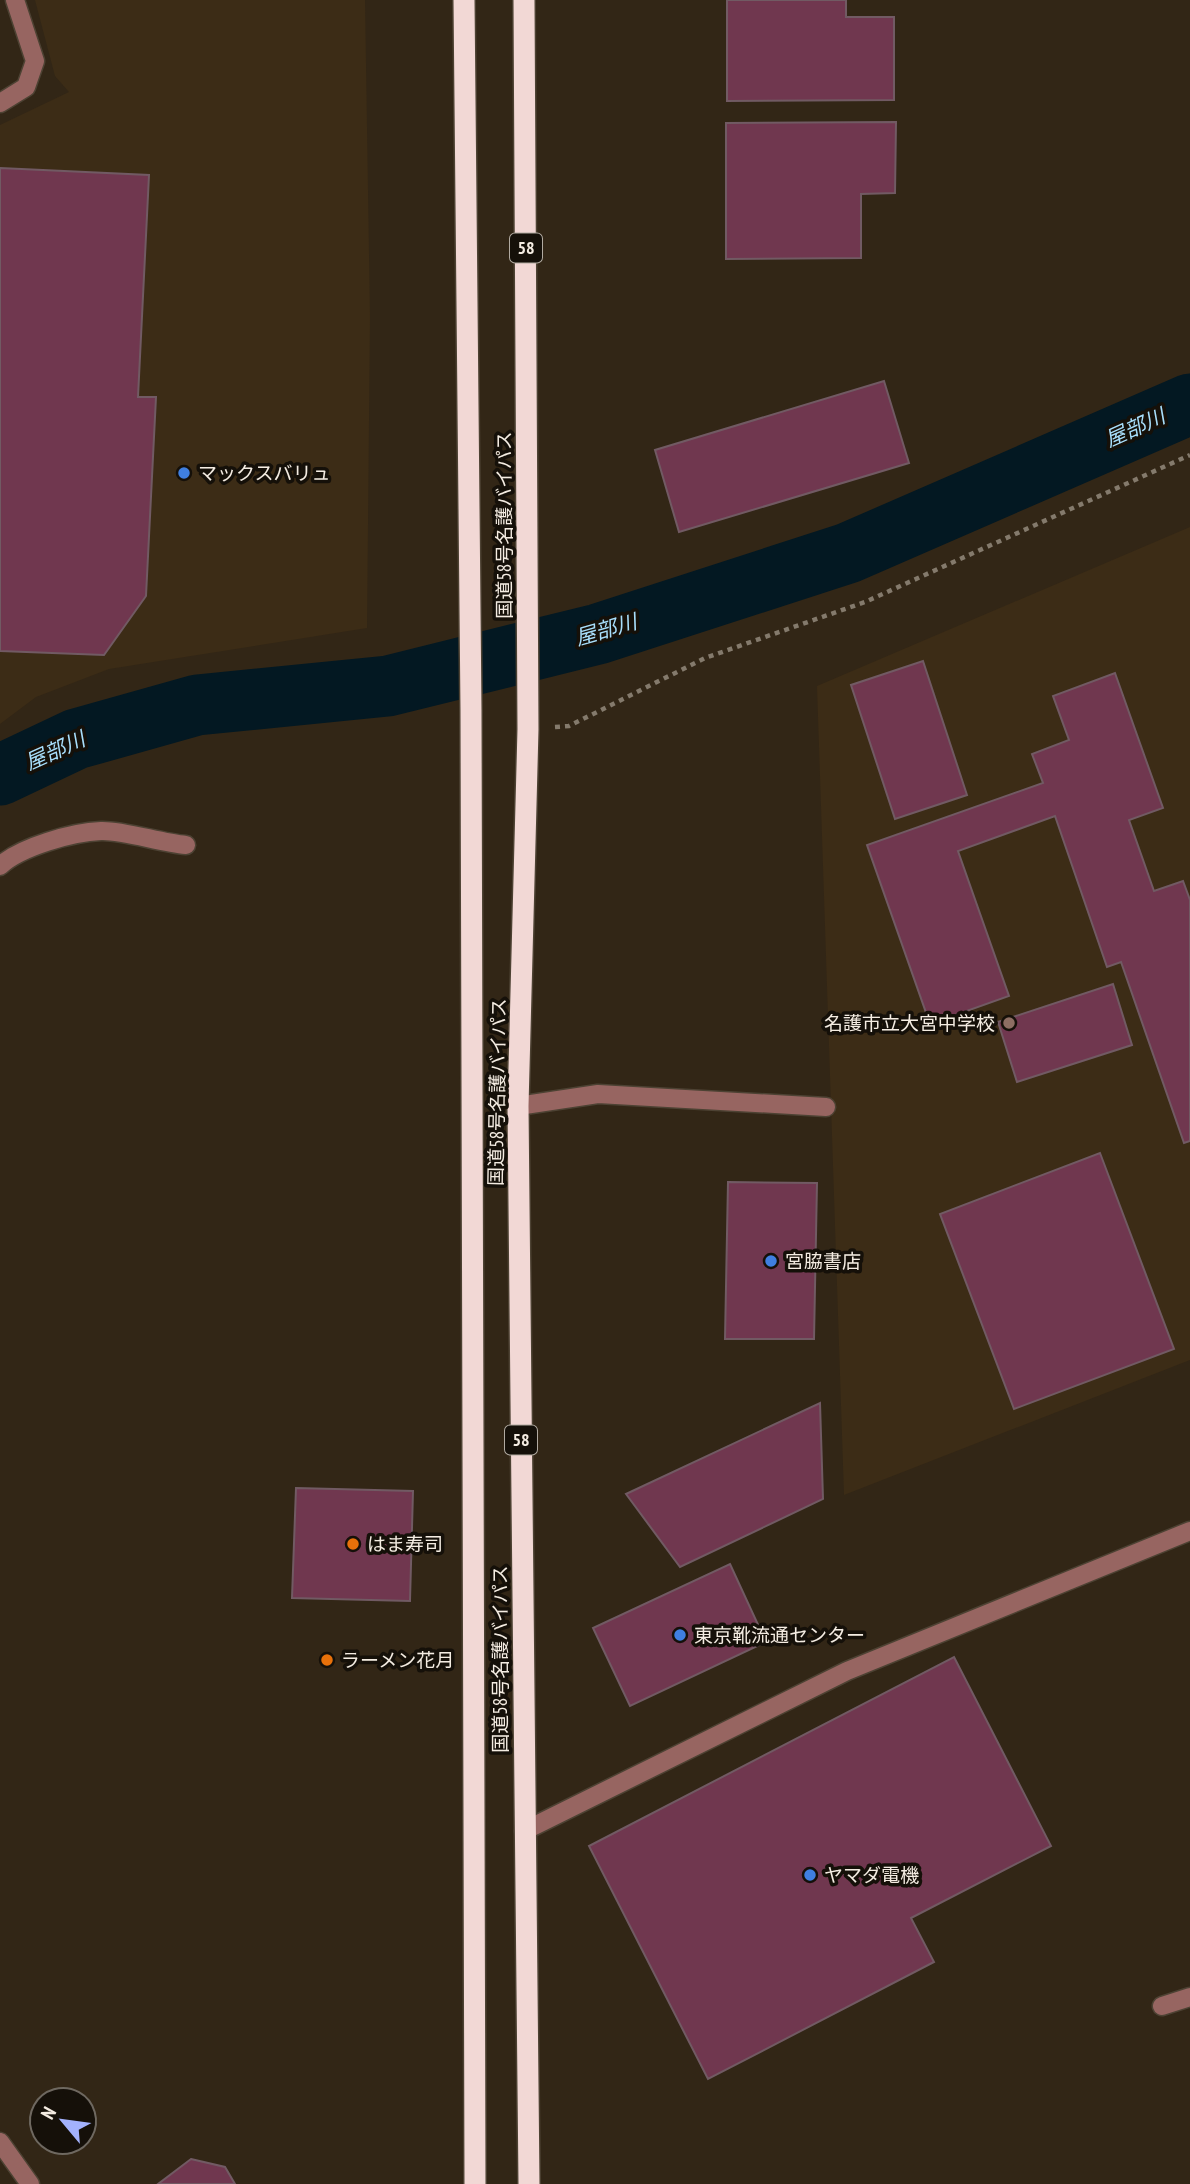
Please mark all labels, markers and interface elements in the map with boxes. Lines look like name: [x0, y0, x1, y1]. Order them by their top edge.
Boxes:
road number: 58: [510, 234, 542, 262]
water label: 屋部川: [1101, 402, 1171, 453]
street label: 国道58号名護バイパス: [492, 431, 516, 619]
place label: マックスバリュ: [198, 461, 330, 485]
marker: マックスバリュ: [176, 465, 192, 481]
water label: 屋部川: [572, 607, 642, 651]
water label: 屋部川: [21, 725, 91, 776]
street label: 国道58号名護バイパス: [483, 998, 511, 1186]
place label: 名護市立大宮中学校: [824, 1011, 995, 1035]
marker: 名護市立大宮中学校: [1001, 1015, 1017, 1031]
place label: 宮脇書店: [785, 1249, 861, 1273]
marker: 宮脇書店: [763, 1253, 779, 1269]
road number: 58: [505, 1426, 537, 1455]
place label: はま寿司: [367, 1532, 443, 1556]
marker: はま寿司: [345, 1536, 361, 1552]
street label: 国道58号名護バイパス: [488, 1565, 512, 1753]
place label: 東京靴流通センター: [694, 1623, 865, 1647]
marker: 東京靴流通センター: [672, 1627, 688, 1643]
place label: ラーメン花月: [341, 1648, 454, 1672]
marker: ラーメン花月: [319, 1652, 335, 1668]
place label: ヤマダ電機: [824, 1863, 919, 1887]
marker: ヤマダ電機: [802, 1867, 818, 1883]
north arrow: [28, 2086, 98, 2156]
text: N: [35, 2102, 61, 2123]

